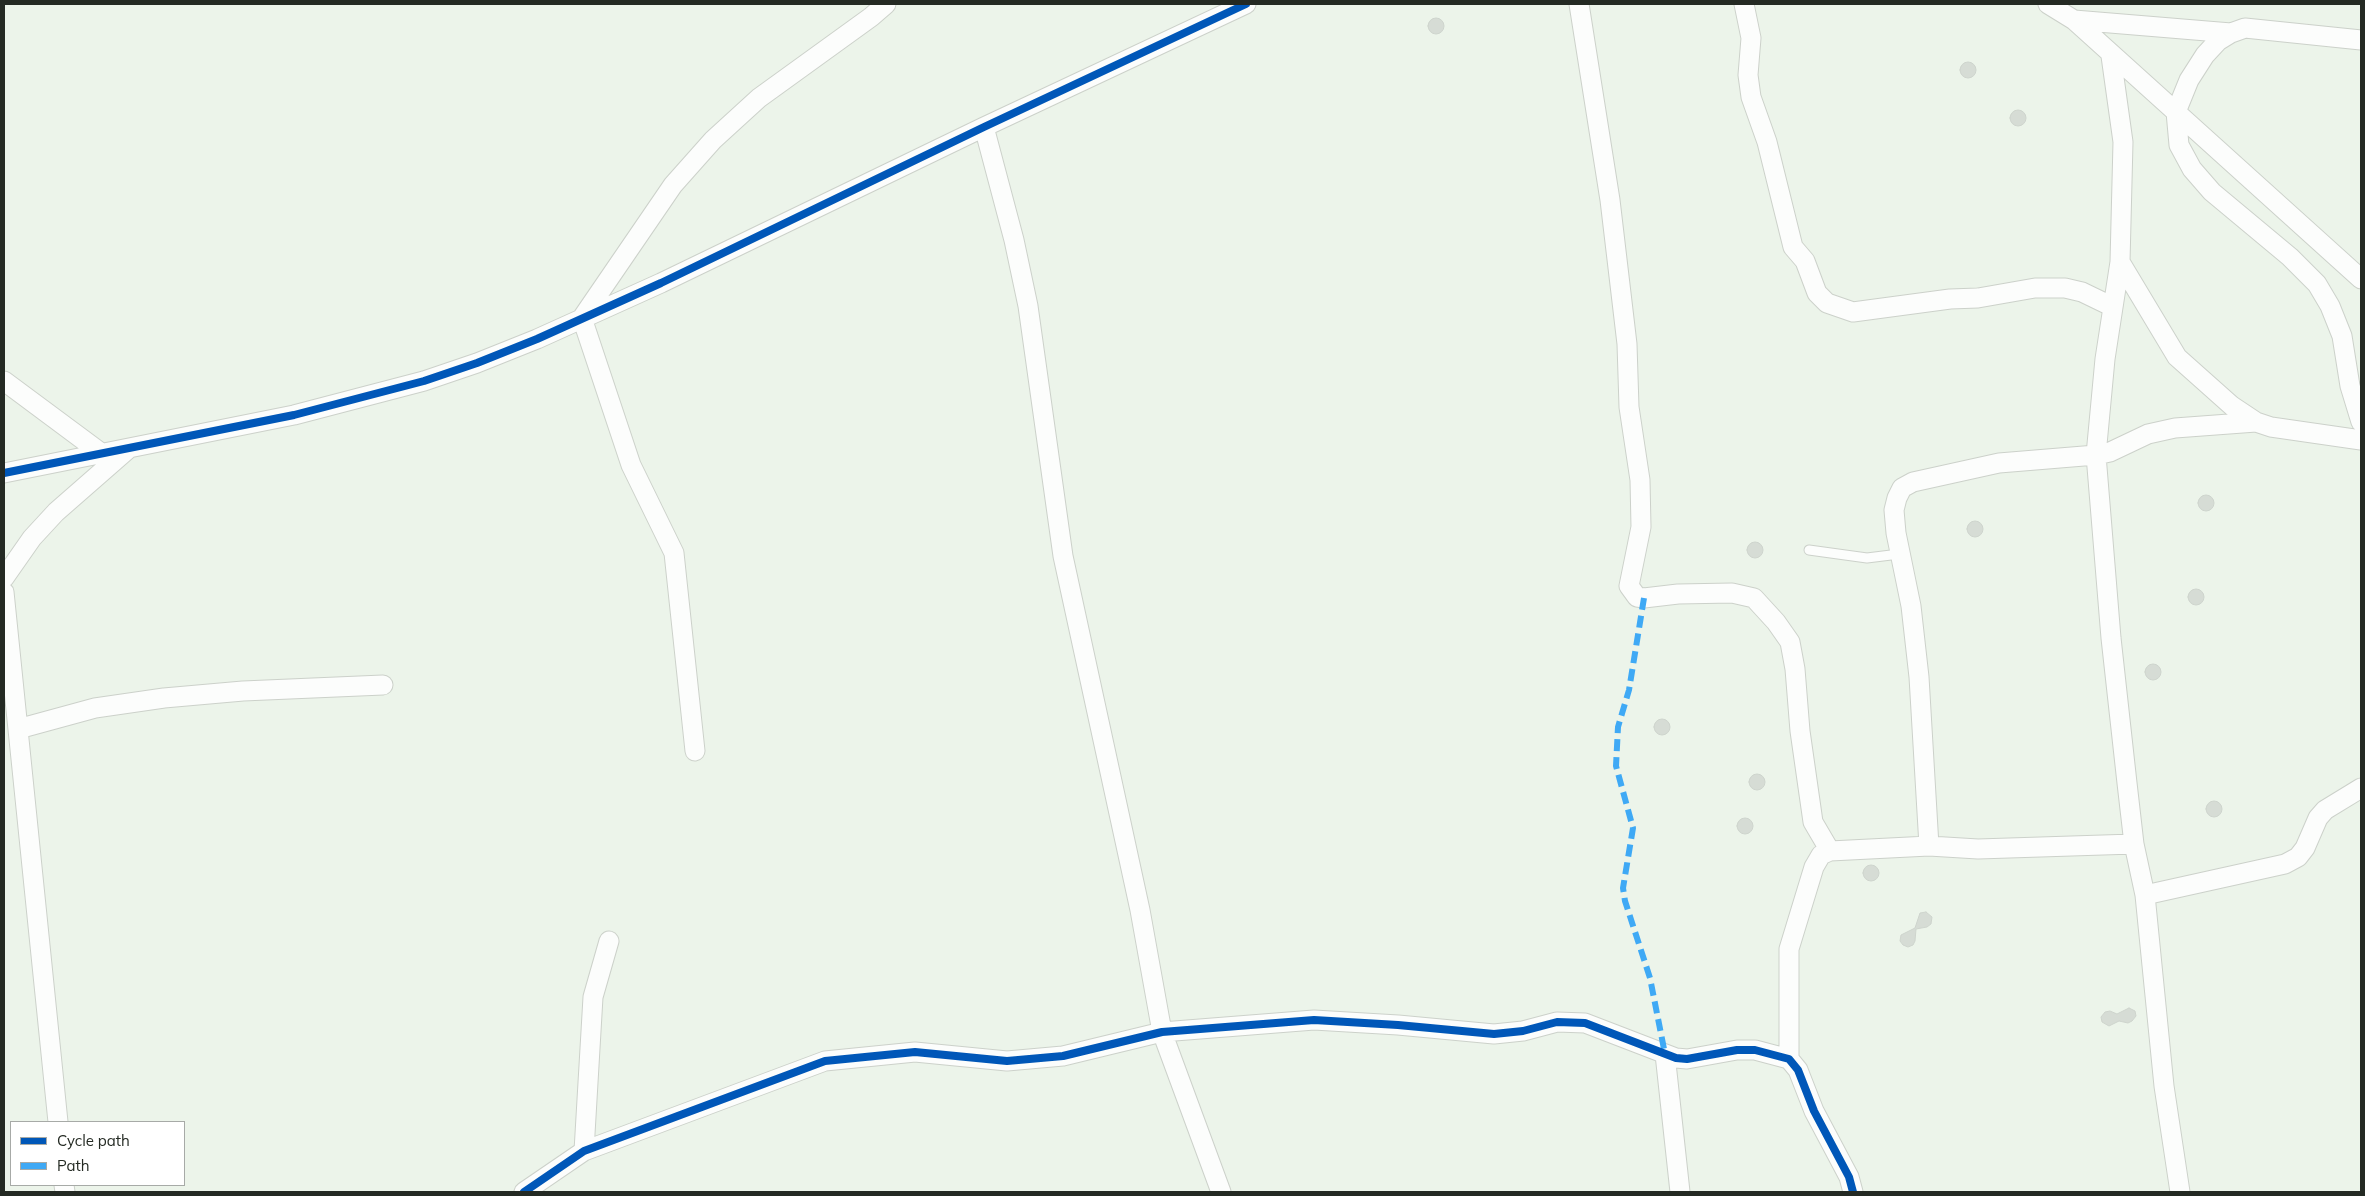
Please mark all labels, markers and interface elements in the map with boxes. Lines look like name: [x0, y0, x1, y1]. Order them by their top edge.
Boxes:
legend: [10, 1121, 185, 1186]
text: Cycle path: [57, 1131, 130, 1150]
text: Path: [57, 1156, 89, 1175]

